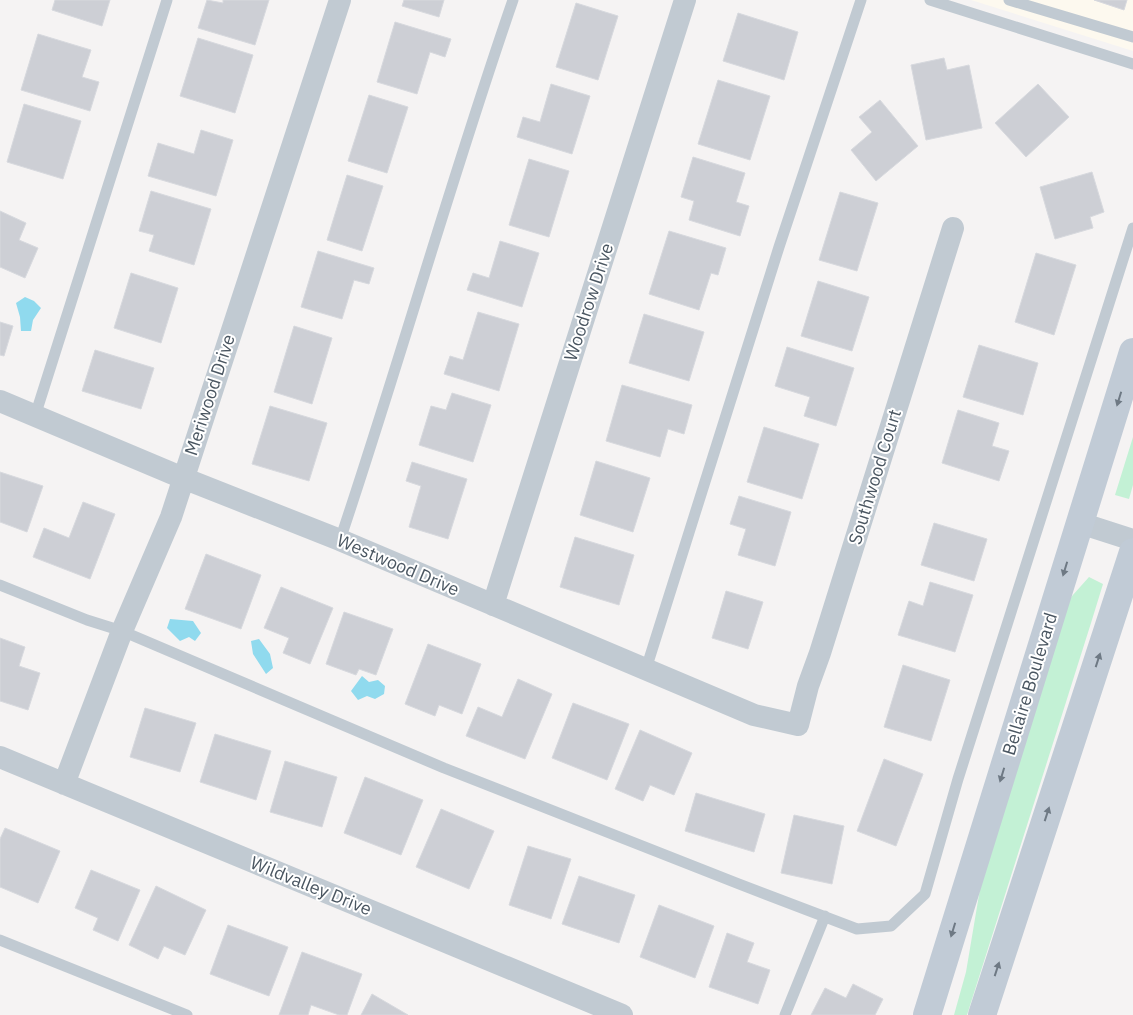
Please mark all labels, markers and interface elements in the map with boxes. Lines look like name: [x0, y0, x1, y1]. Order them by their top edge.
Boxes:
street label: Woodrow Drive: [559, 240, 618, 364]
street label: Meriwood Drive: [179, 331, 240, 458]
one-way arrow: [1114, 391, 1122, 406]
street label: Southwood Court: [843, 406, 906, 547]
street label: Westwood Drive: [333, 528, 463, 601]
one-way arrow: [1061, 562, 1069, 577]
street label: Bellaire Boulevard: [997, 610, 1062, 758]
one-way arrow: [1094, 652, 1102, 667]
one-way arrow: [997, 767, 1005, 782]
one-way arrow: [1044, 806, 1052, 821]
street label: Wildvalley Drive: [247, 851, 375, 920]
one-way arrow: [949, 923, 957, 938]
one-way arrow: [994, 961, 1001, 976]

